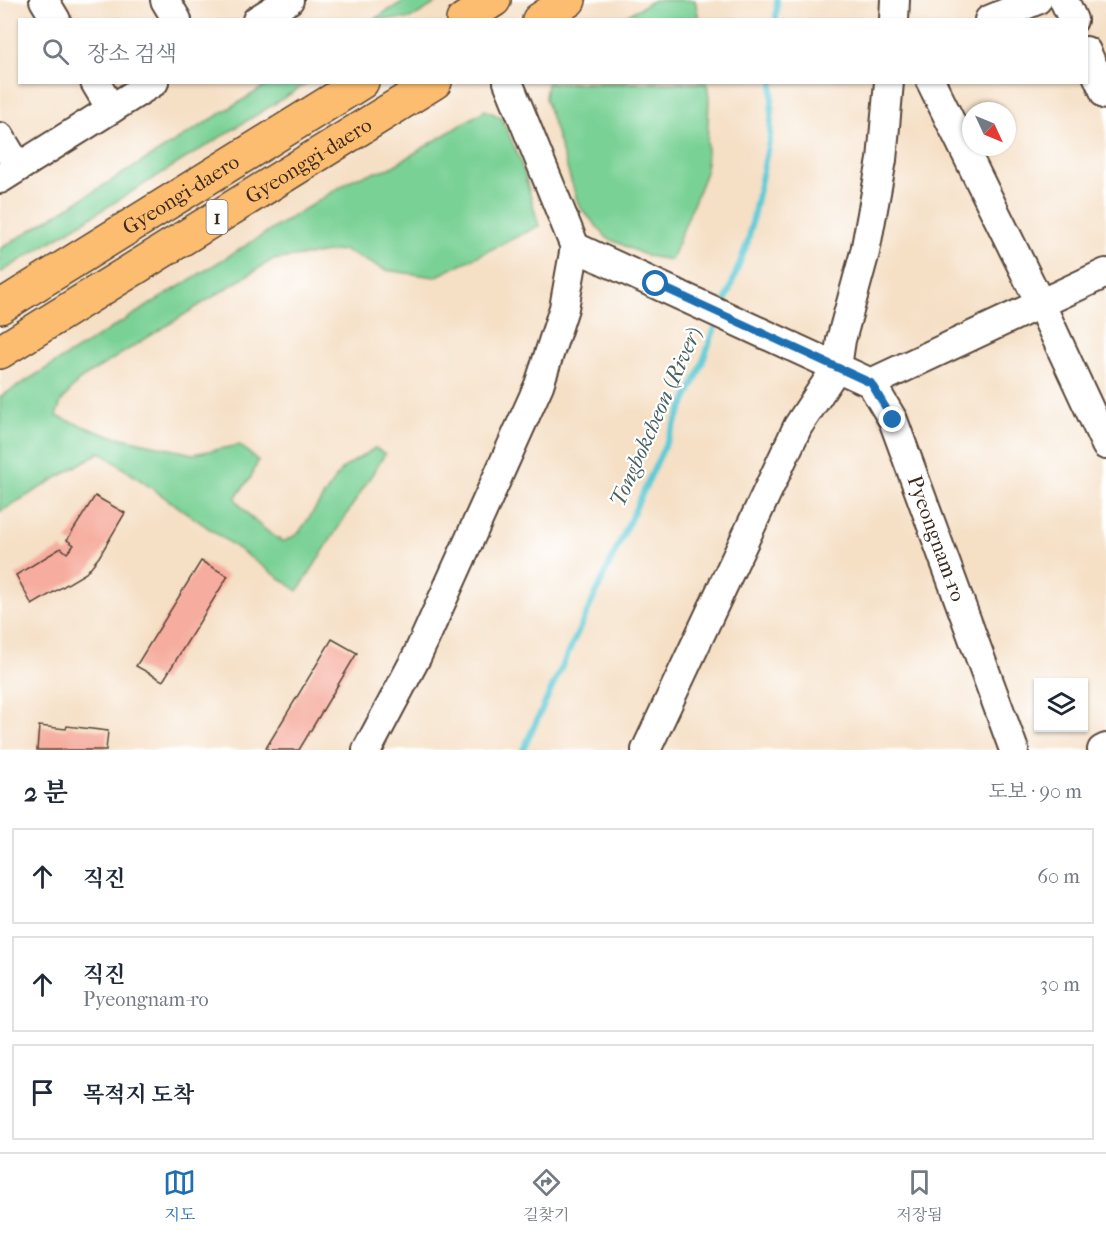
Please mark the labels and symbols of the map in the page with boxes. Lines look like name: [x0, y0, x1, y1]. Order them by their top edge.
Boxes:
north arrow: [962, 102, 1016, 156]
street label: Gyeonggi-daero: [241, 112, 376, 209]
street label: Gyeongi-daero: [118, 149, 244, 240]
road number: 1: [206, 200, 228, 234]
route start: [642, 270, 668, 296]
water label: Tongbokcheon (River): [605, 323, 707, 511]
route end: [879, 406, 905, 432]
street label: Pyeongnam-ro: [902, 472, 970, 605]

